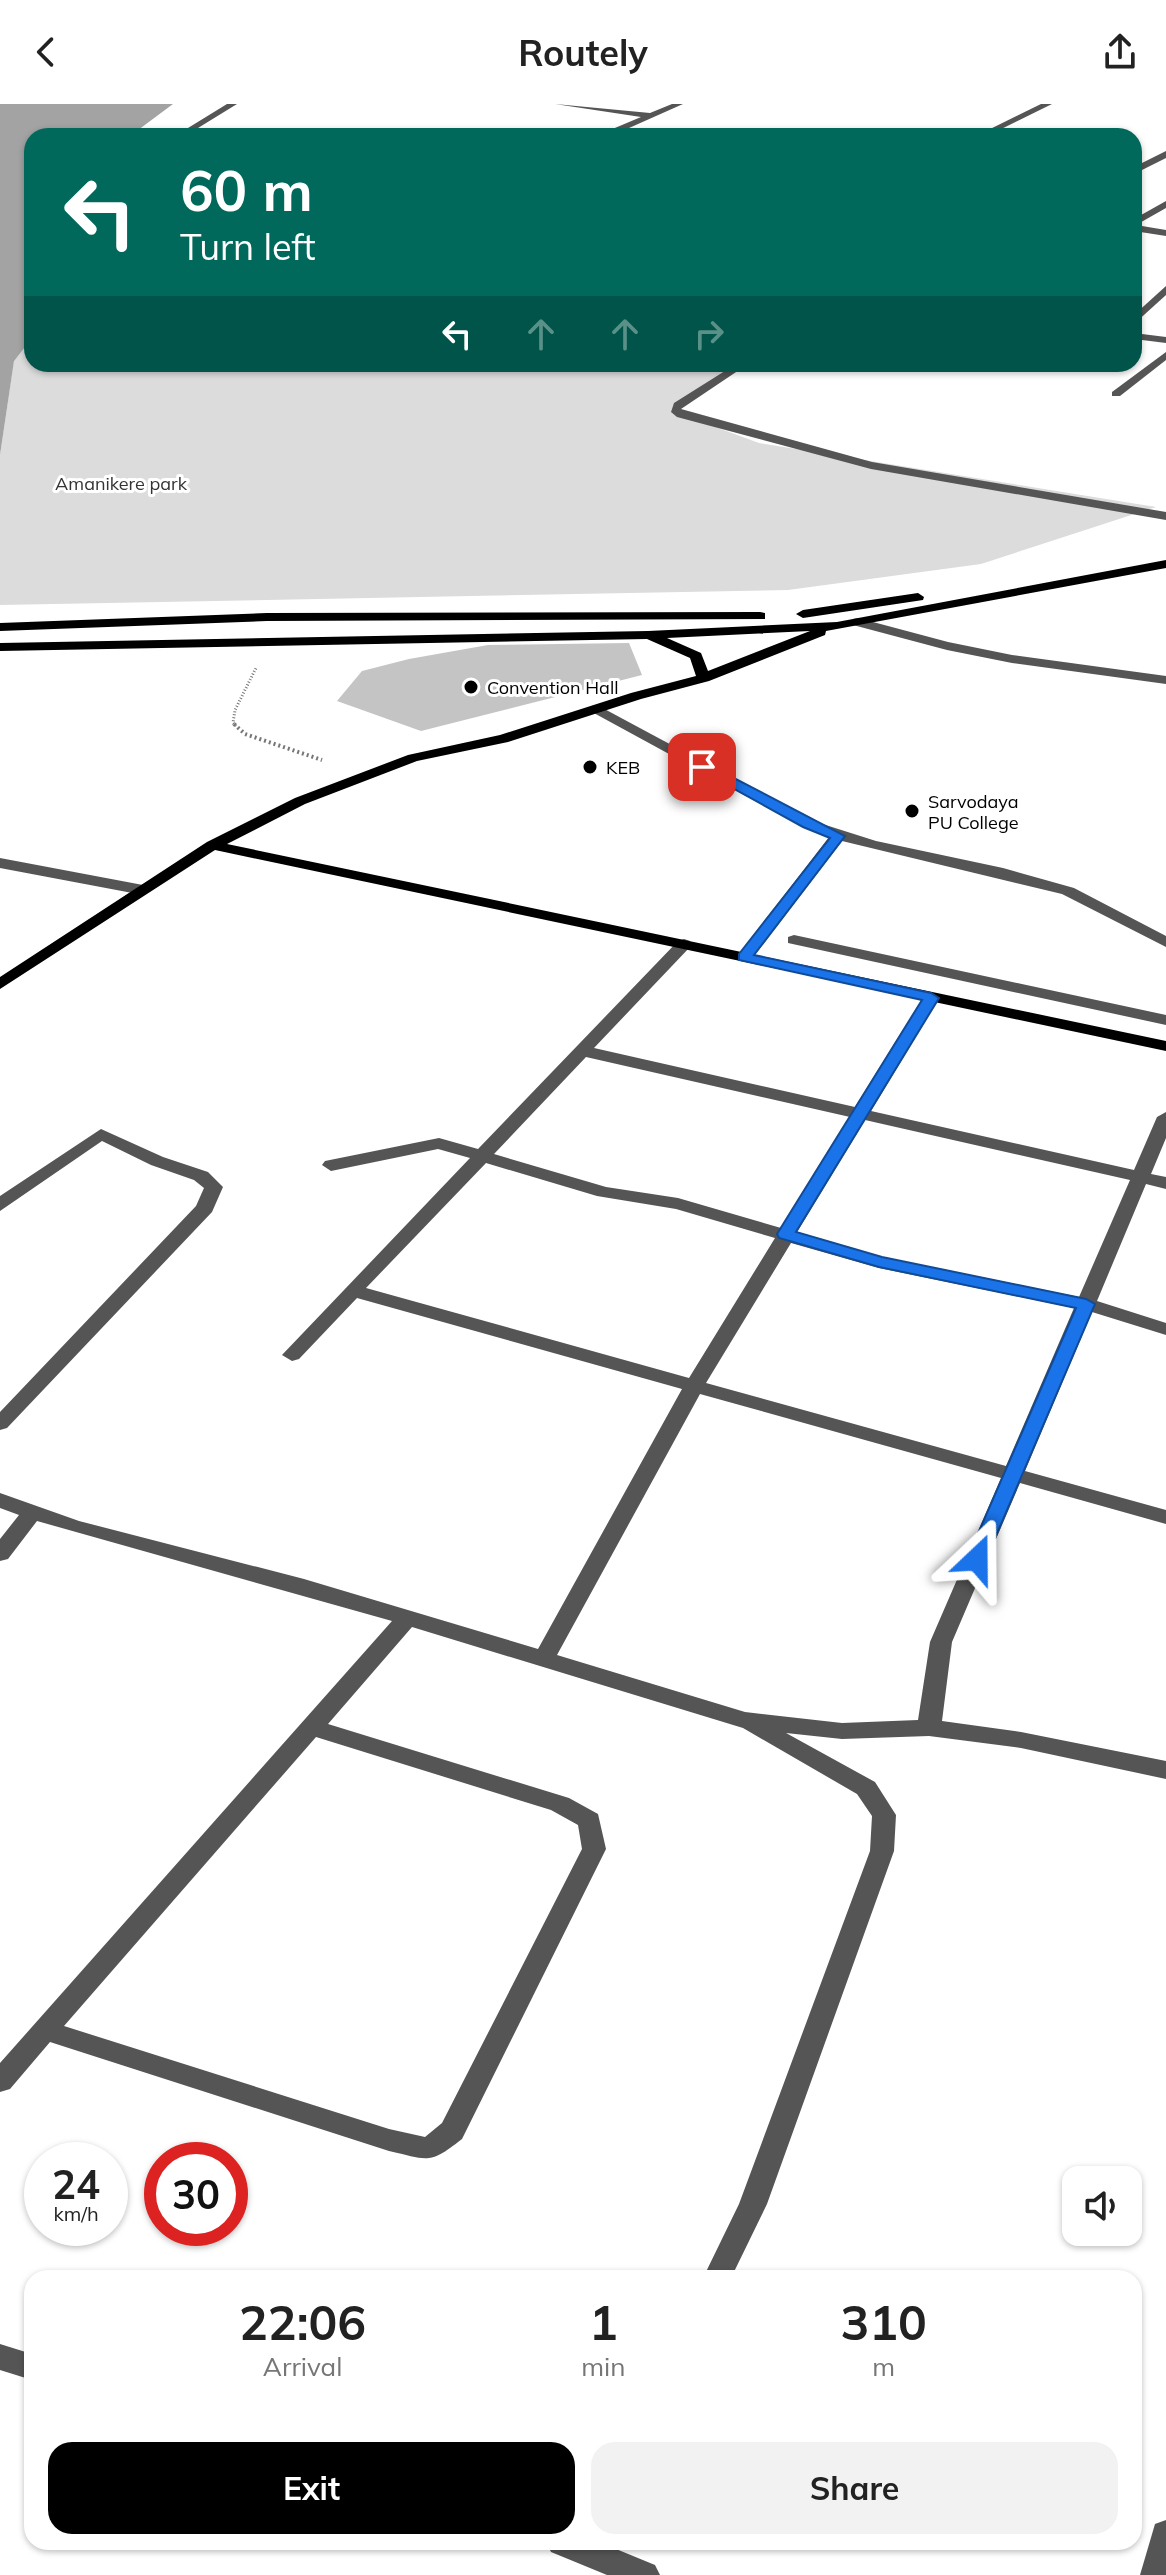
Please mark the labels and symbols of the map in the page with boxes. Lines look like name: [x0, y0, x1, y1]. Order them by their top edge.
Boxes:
park label: Amanikere park: [55, 472, 188, 495]
place label: Convention Hall: [487, 676, 618, 699]
marker: Convention Hall: [462, 678, 480, 696]
pin: [668, 733, 736, 801]
place label: KEB: [606, 756, 640, 779]
marker: KEB: [581, 758, 599, 776]
place label: Sarvodaya PU College: [928, 790, 1019, 834]
marker: Sarvodaya PU College: [903, 802, 921, 820]
position arrow: [935, 1517, 1019, 1601]
speed limit sign: 30: [144, 2142, 248, 2246]

